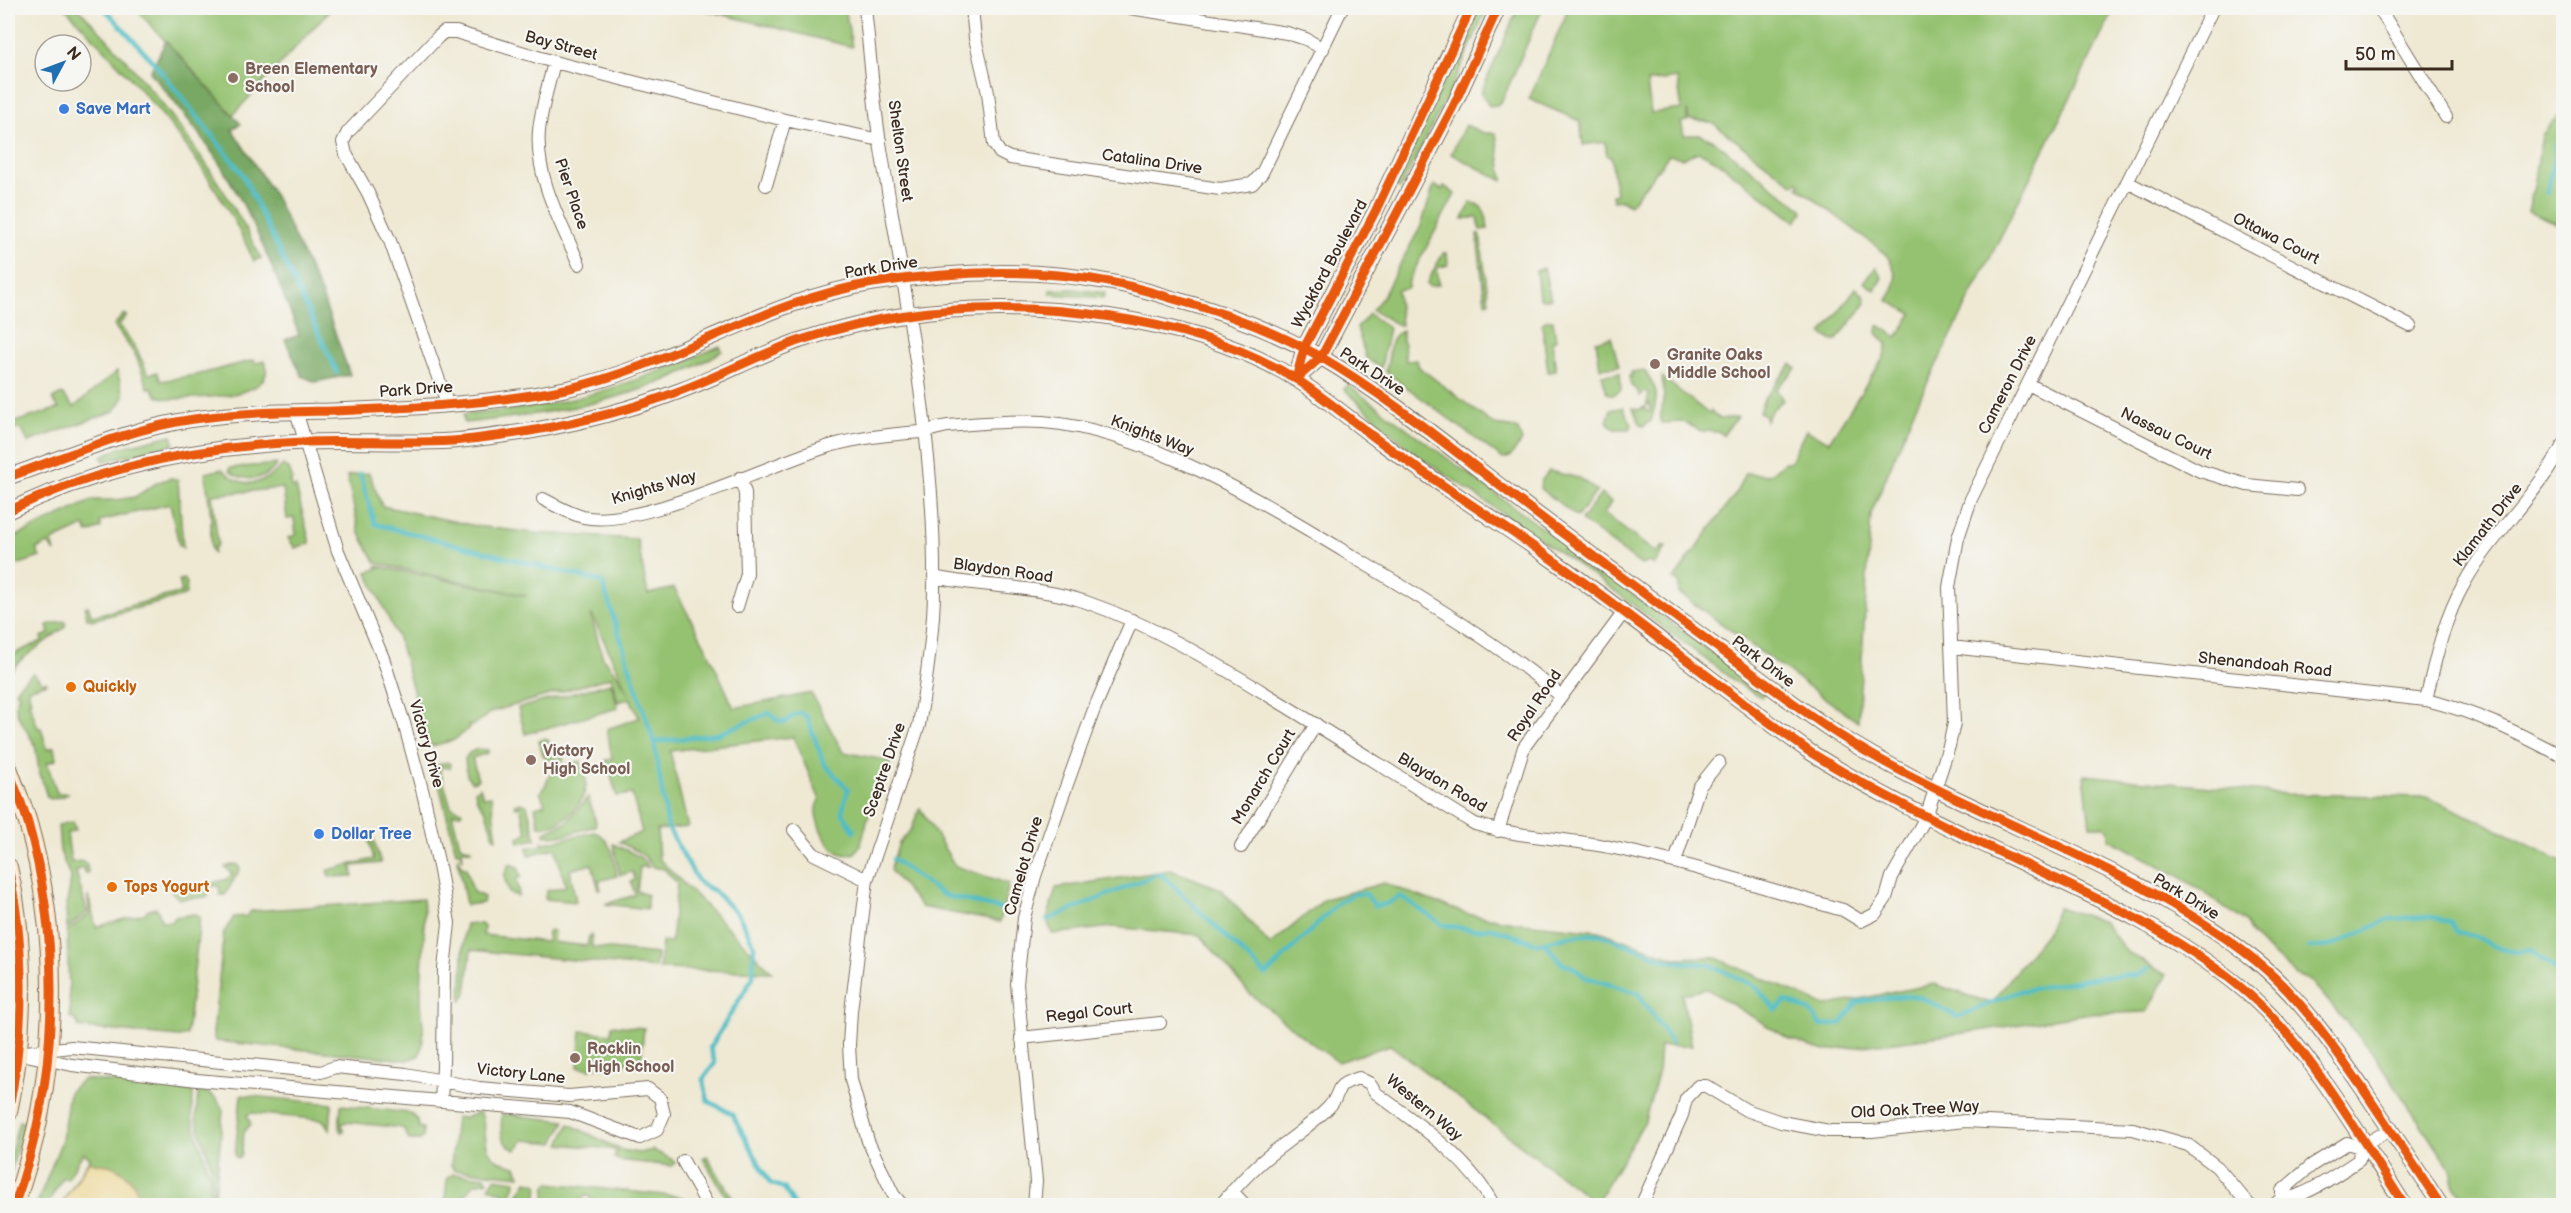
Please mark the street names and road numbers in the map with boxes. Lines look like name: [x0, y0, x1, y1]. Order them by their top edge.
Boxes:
street label: Bay Street: [523, 27, 599, 65]
street label: Shelton Street: [883, 99, 917, 203]
street label: Catalina Drive: [1101, 146, 1204, 179]
street label: Pier Place: [550, 156, 592, 233]
street label: Wyckford Boulevard: [1288, 196, 1372, 332]
street label: Ottawa Court: [2230, 209, 2323, 269]
street label: Park Drive: [843, 253, 920, 283]
street label: Cameron Drive: [1975, 332, 2041, 438]
street label: Park Drive: [1336, 344, 1409, 400]
street label: Park Drive: [378, 378, 454, 402]
street label: Nassau Court: [2117, 404, 2215, 464]
street label: Knights Way: [1108, 411, 1197, 461]
street label: Knights Way: [609, 467, 699, 509]
street label: Klamath Drive: [2449, 479, 2527, 571]
street label: Blaydon Road: [952, 555, 1054, 587]
street label: Park Drive: [1728, 632, 1799, 692]
street label: Shenandoah Road: [2197, 649, 2333, 681]
street label: Royal Road: [1504, 666, 1566, 746]
street label: Victory Drive: [404, 698, 448, 791]
street label: Sceptre Drive: [860, 720, 910, 820]
street label: Monarch Court: [1228, 726, 1300, 828]
street label: Blaydon Road: [1394, 749, 1490, 817]
street label: Camelot Drive: [1001, 814, 1047, 918]
street label: Park Drive: [2149, 870, 2223, 924]
street label: Regal Court: [1045, 999, 1133, 1027]
street label: Victory Lane: [476, 1060, 567, 1088]
street label: Western Way: [1382, 1071, 1466, 1146]
street label: Old Oak Tree Way: [1850, 1097, 1981, 1123]

